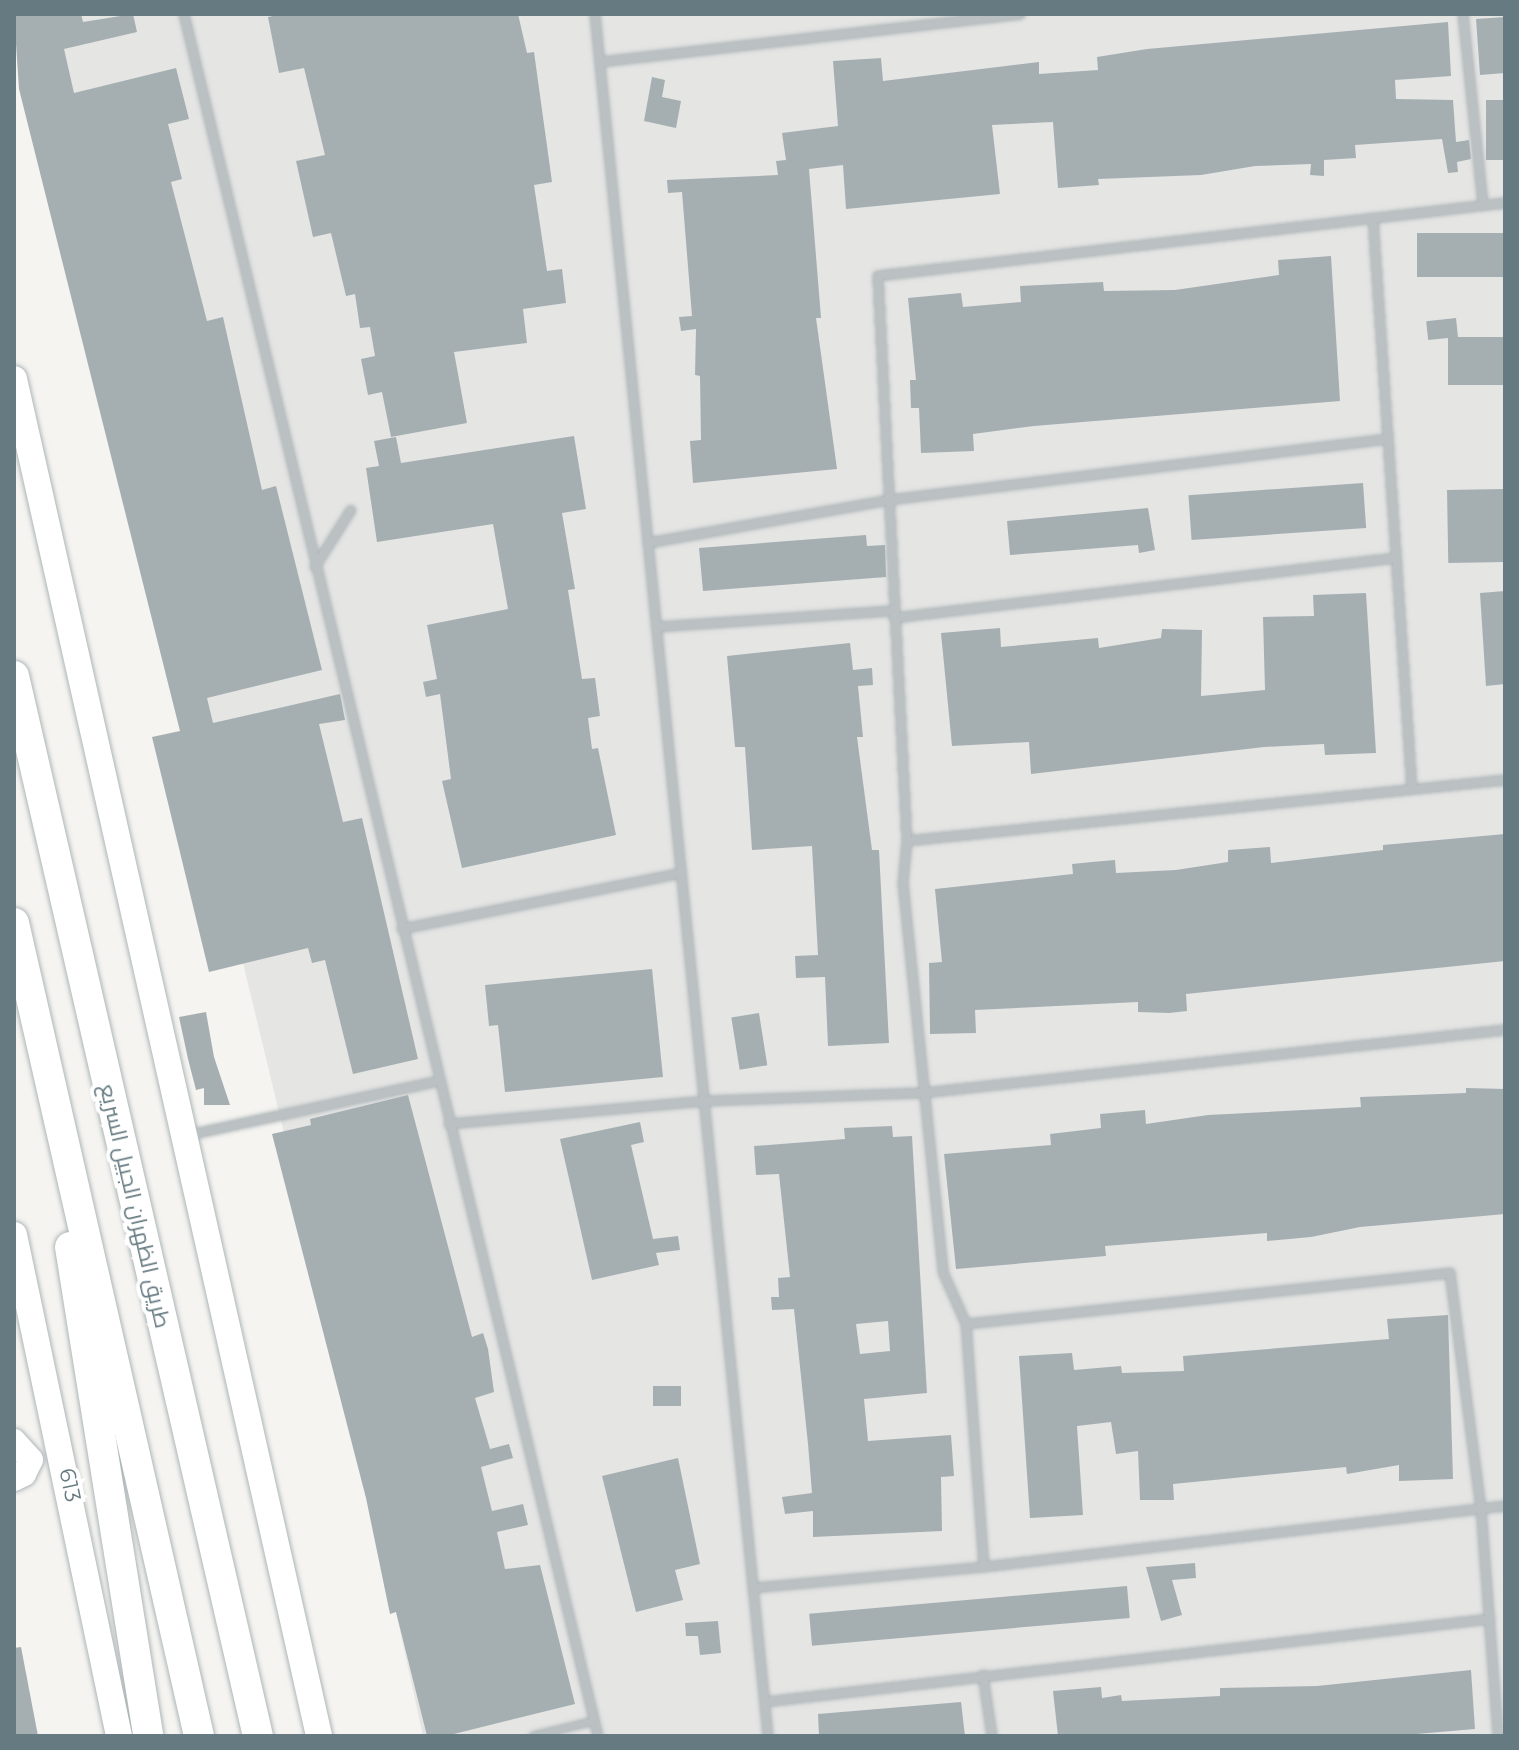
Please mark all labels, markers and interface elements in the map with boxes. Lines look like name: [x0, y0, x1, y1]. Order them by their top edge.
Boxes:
street label: طريق الظهران الجبيل السريع: [94, 1081, 176, 1331]
street label: 613: [54, 1466, 86, 1504]

